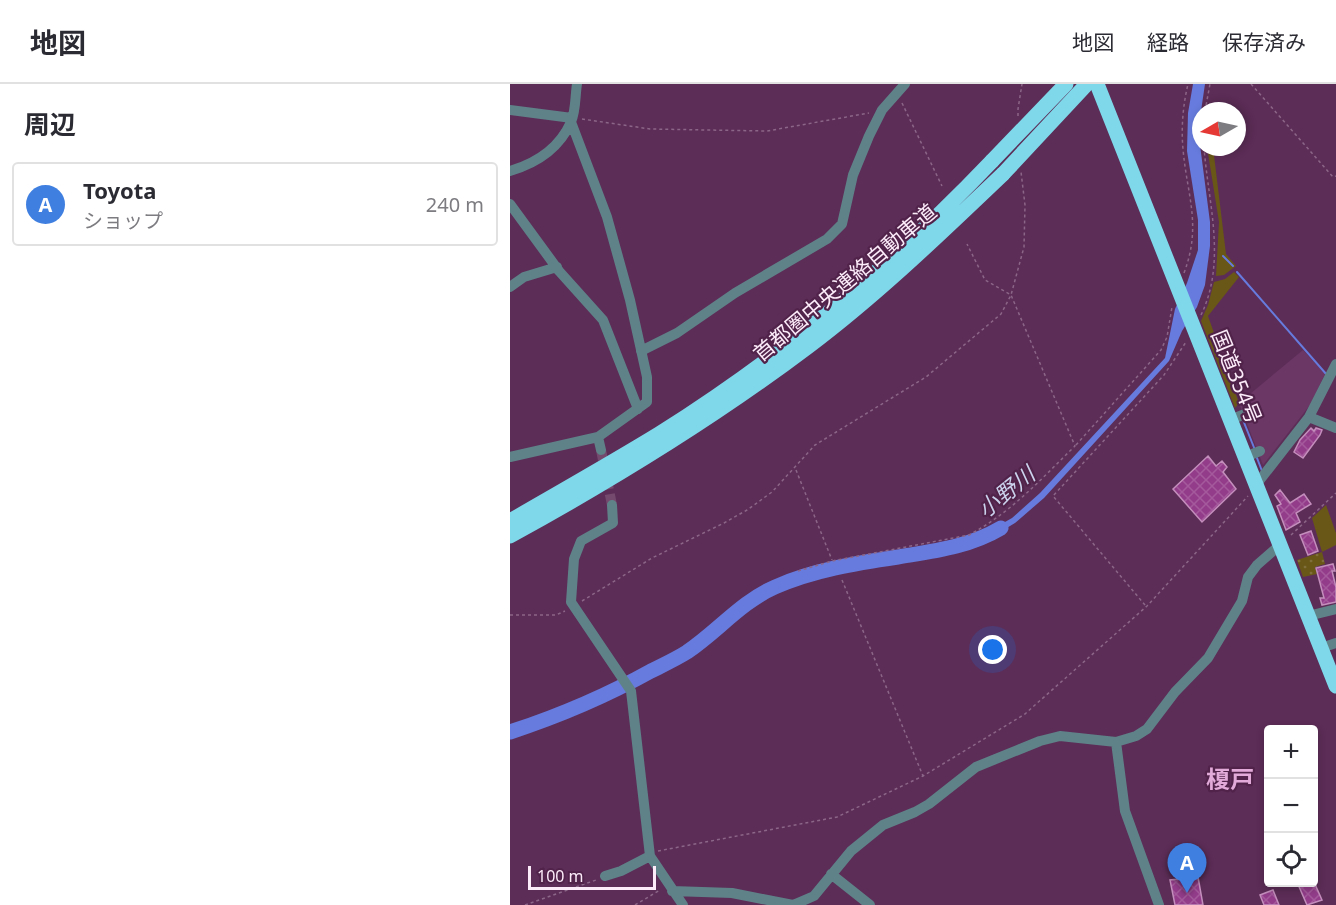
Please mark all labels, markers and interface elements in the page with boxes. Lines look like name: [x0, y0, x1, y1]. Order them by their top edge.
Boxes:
text: 地図: [30, 23, 86, 61]
text: 地図: [1072, 28, 1114, 56]
text: 経路: [1147, 28, 1189, 56]
text: 保存済み: [1222, 28, 1306, 56]
north arrow: [1192, 102, 1246, 156]
text: 周辺: [24, 106, 76, 142]
text: Toyota: [83, 175, 157, 205]
text: A: [39, 191, 52, 218]
text: 240 m: [426, 191, 484, 218]
street label: 首都圏中央連絡自動車道: [747, 197, 942, 367]
text: ショップ: [83, 207, 163, 234]
street label: 国道354号: [1205, 325, 1268, 428]
water label: 小野川: [970, 458, 1042, 524]
your location: [978, 635, 1007, 664]
map controls: [1264, 725, 1318, 887]
button: +: [1264, 725, 1318, 779]
district label: 榎戸: [1206, 762, 1254, 795]
button: −: [1264, 779, 1318, 833]
button: locate: [1264, 833, 1318, 887]
pin: A: [1168, 844, 1206, 893]
scale bar: [528, 863, 656, 890]
text: 100 m: [537, 865, 584, 887]

